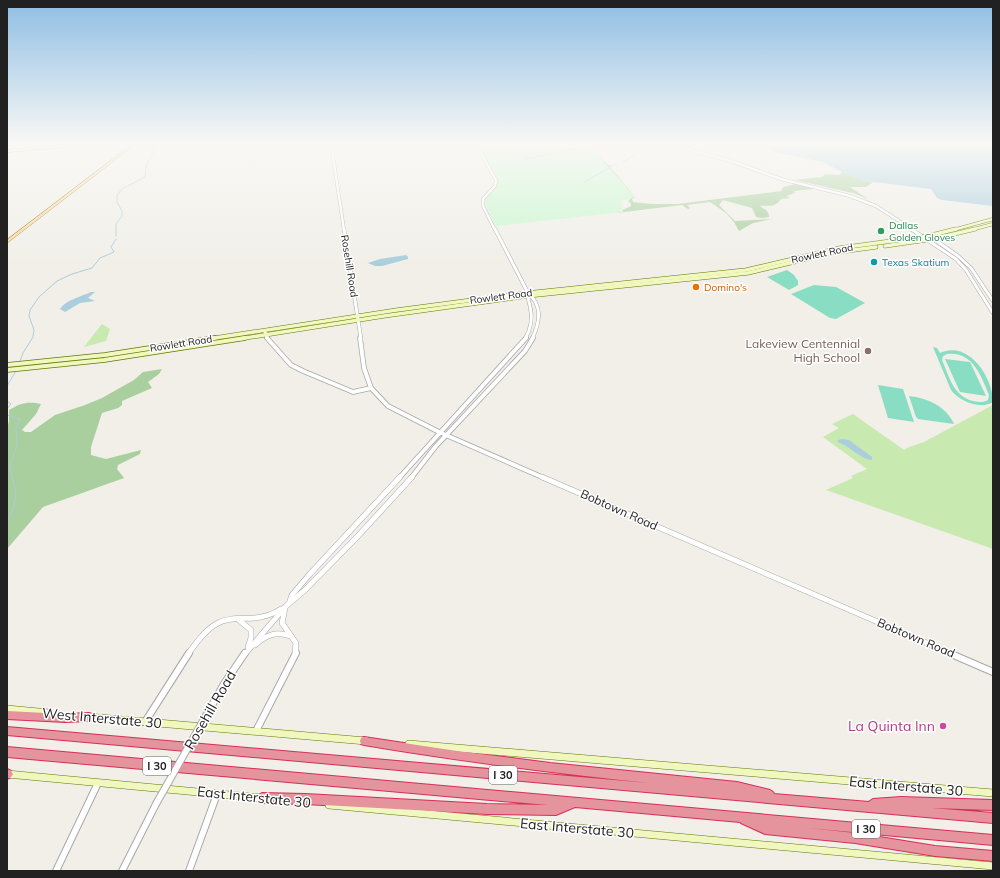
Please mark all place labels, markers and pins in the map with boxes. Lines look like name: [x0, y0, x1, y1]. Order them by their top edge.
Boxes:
place label: Dallas Golden Gloves: [889, 219, 955, 244]
marker: Dallas Golden Gloves: [876, 226, 886, 236]
place label: Texas Skatium: [882, 256, 950, 269]
marker: Texas Skatium: [869, 257, 879, 267]
place label: Domino's: [704, 281, 747, 294]
marker: Domino's: [691, 282, 701, 292]
place label: Lakeview Centennial High School: [746, 336, 860, 365]
marker: Lakeview Centennial High School: [863, 346, 873, 356]
place label: La Quinta Inn: [848, 717, 935, 735]
marker: La Quinta Inn: [938, 721, 948, 731]

